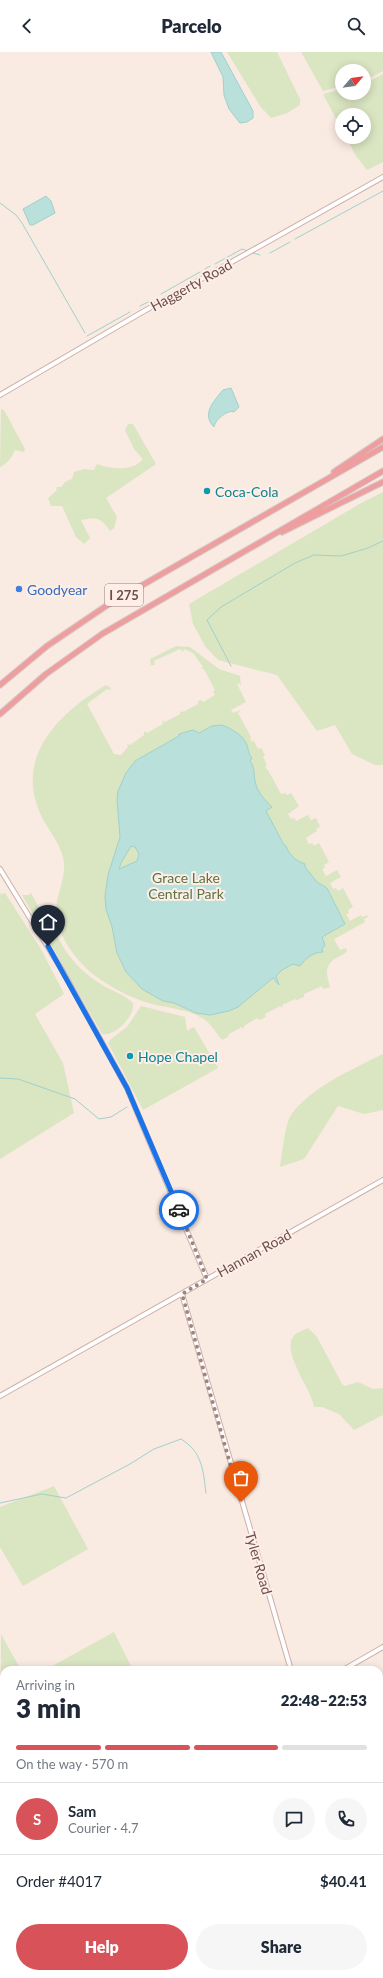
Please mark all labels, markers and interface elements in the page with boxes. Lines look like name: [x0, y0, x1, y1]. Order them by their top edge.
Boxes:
icon: back: [16, 15, 38, 37]
text: Parcelo: [161, 15, 222, 37]
icon: search: [345, 15, 367, 37]
north arrow: [335, 64, 371, 100]
map controls: [335, 64, 371, 144]
button: locate: [335, 108, 371, 144]
street label: Haggerty Road: [147, 256, 235, 314]
place label: Coca-Cola: [215, 483, 278, 500]
marker: Coca-Cola: [202, 486, 212, 496]
place label: Goodyear: [27, 581, 87, 598]
marker: Goodyear: [14, 584, 24, 594]
road number: I 275: [105, 584, 143, 606]
park label: Grace Lake Central Park: [148, 869, 225, 902]
pin: [31, 905, 65, 946]
icon: home: [37, 911, 59, 933]
place label: Hope Chapel: [138, 1048, 218, 1065]
marker: Hope Chapel: [125, 1051, 135, 1061]
courier: [159, 1190, 199, 1230]
icon: car: [168, 1199, 190, 1221]
street label: Hannan Road: [214, 1226, 294, 1280]
pin: [224, 1461, 258, 1502]
icon: bag: [230, 1467, 252, 1489]
street label: Tyler Road: [242, 1530, 276, 1596]
text: Arriving in: [16, 1677, 75, 1693]
text: 22:48–22:53: [281, 1691, 367, 1709]
text: 3 min: [16, 1692, 81, 1724]
text: On the way · 570 m: [16, 1756, 128, 1772]
button: chat: [273, 1798, 315, 1840]
button: phone: [325, 1798, 367, 1840]
text: Sam: [68, 1802, 96, 1820]
text: S: [33, 1810, 41, 1828]
text: Courier · 4.7: [68, 1820, 139, 1836]
text: Order #4017: [16, 1872, 102, 1890]
text: $40.41: [320, 1872, 367, 1890]
button: Help: [16, 1924, 188, 1970]
button: Share: [196, 1924, 367, 1970]

